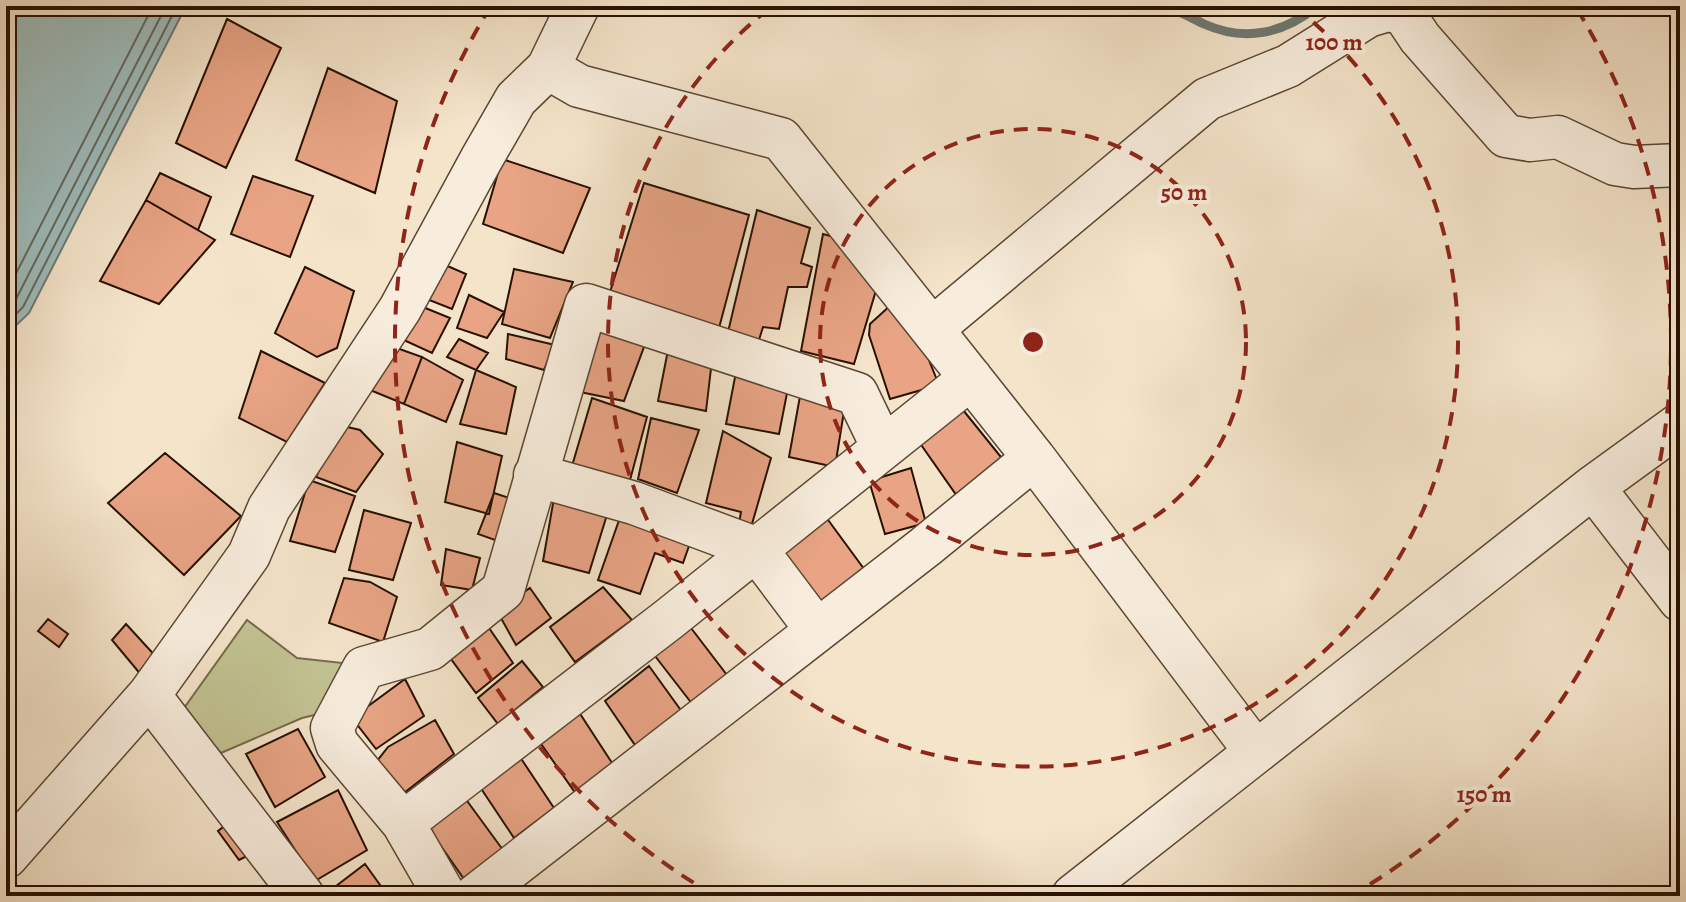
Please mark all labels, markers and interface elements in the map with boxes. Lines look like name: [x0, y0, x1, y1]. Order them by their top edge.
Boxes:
text: 100 m: [1305, 26, 1363, 58]
text: 50 m: [1161, 176, 1207, 208]
centre of rings: [1019, 328, 1047, 356]
text: 150 m: [1456, 778, 1512, 810]

